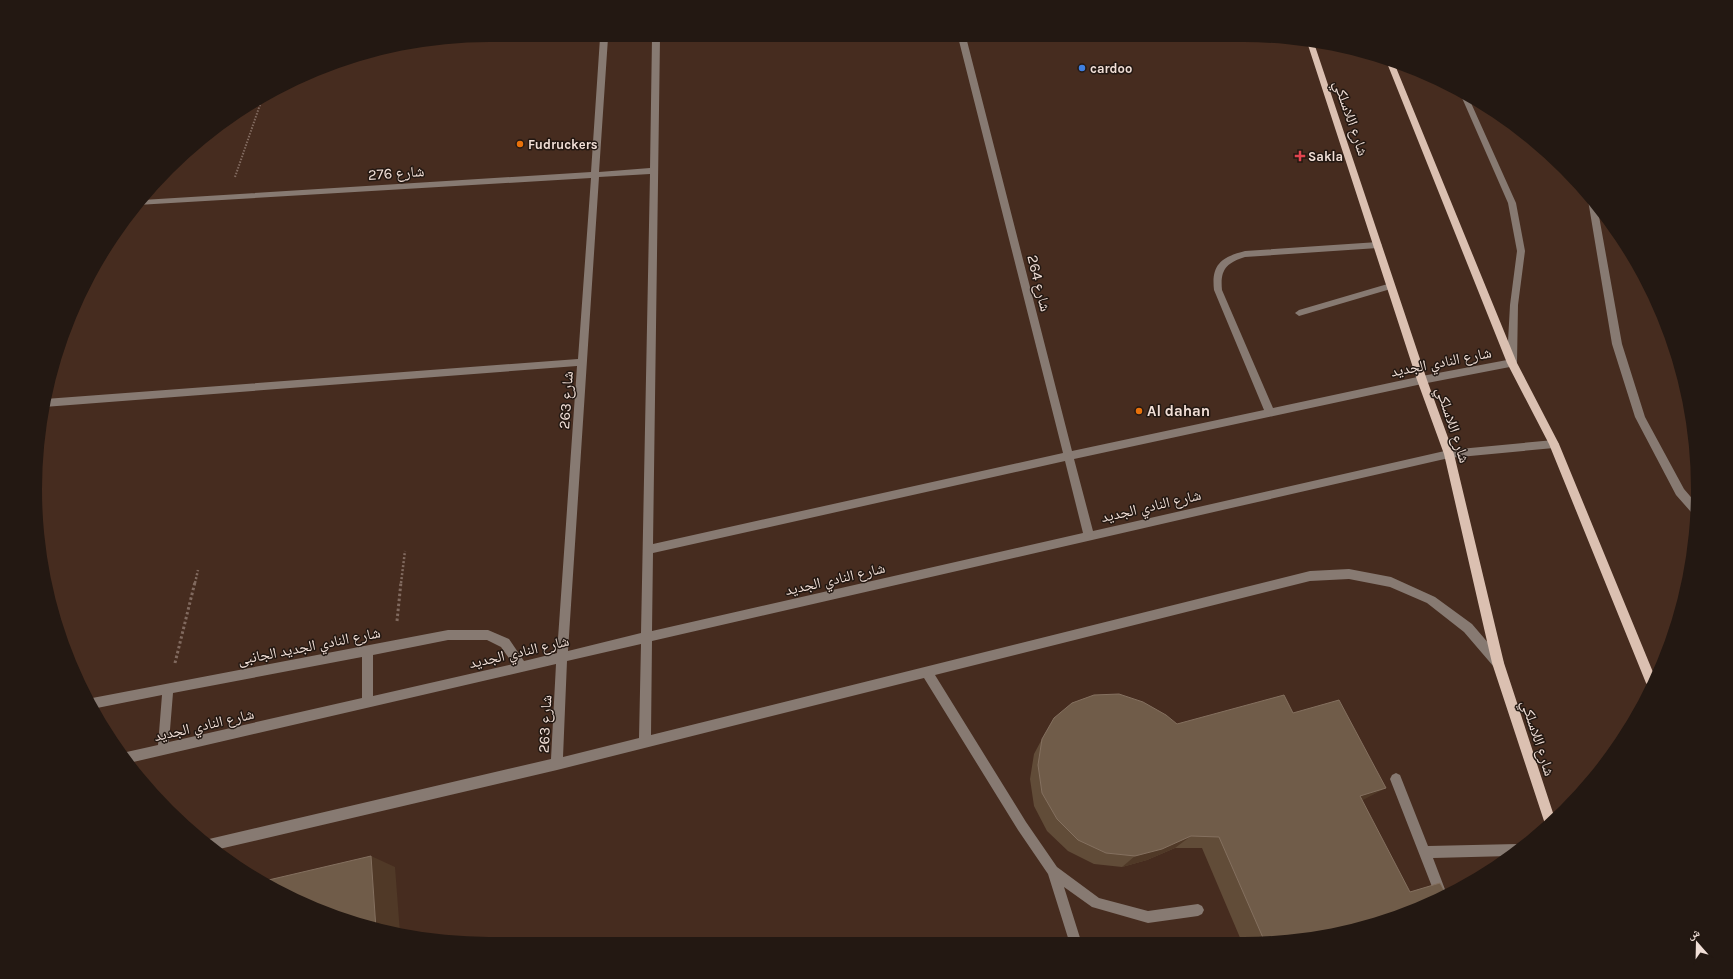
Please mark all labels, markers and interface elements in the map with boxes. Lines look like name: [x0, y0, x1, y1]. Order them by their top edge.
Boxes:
place label: cardoo: [1090, 61, 1132, 76]
marker: cardoo: [1077, 63, 1087, 73]
street label: شارع اللاسلكي: [1327, 78, 1372, 159]
place label: Fudruckers: [528, 137, 598, 152]
marker: Fudruckers: [515, 139, 525, 149]
place label: Sakla: [1308, 149, 1343, 164]
marker: Sakla: [1295, 151, 1305, 161]
street label: شارع 276: [367, 162, 425, 185]
street label: شارع 264: [1022, 253, 1055, 314]
street label: شارع النادي الجديد: [1389, 343, 1494, 383]
street label: شارع 263: [555, 370, 578, 430]
street label: شارع اللاسلكي: [1430, 385, 1474, 466]
place label: Al dahan: [1147, 402, 1210, 420]
marker: Al dahan: [1134, 406, 1144, 416]
street label: شارع النادي الجديد: [1099, 486, 1204, 529]
street label: شارع النادي الجديد: [783, 559, 888, 602]
street label: شارع النادي الجديد الجانبى: [236, 623, 383, 671]
street label: شارع النادي الجديد: [467, 632, 572, 675]
street label: شارع 263: [534, 694, 557, 754]
street label: شارع اللاسلكي: [1515, 698, 1559, 779]
street label: شارع النادي الجديد: [152, 705, 257, 748]
north arrow: [1677, 923, 1717, 963]
text: ش: [1686, 926, 1702, 943]

